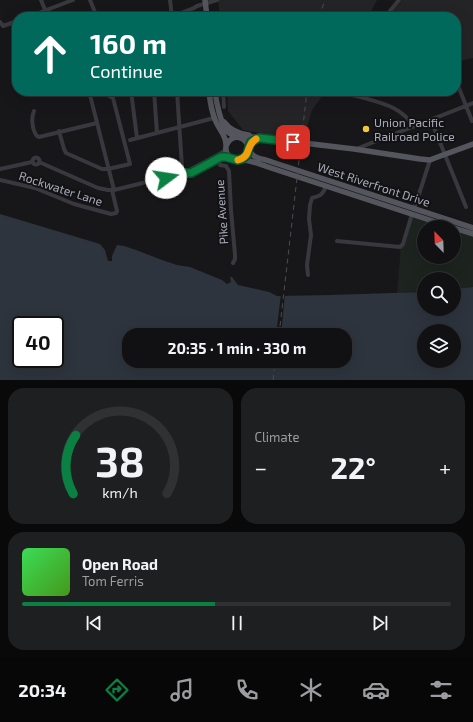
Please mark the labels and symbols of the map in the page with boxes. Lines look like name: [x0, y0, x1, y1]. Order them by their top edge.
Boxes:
place label: Union Pacific Railroad Police: [374, 115, 455, 143]
marker: Union Pacific Railroad Police: [361, 124, 371, 134]
pin: [276, 125, 310, 159]
position arrow: [145, 157, 187, 199]
street label: West Riverfront Drive: [316, 159, 432, 209]
street label: Rockwater Lane: [17, 168, 105, 208]
street label: Pike Avenue: [212, 179, 230, 245]
north arrow: [417, 220, 461, 264]
speed limit sign: 40: [12, 316, 64, 368]

